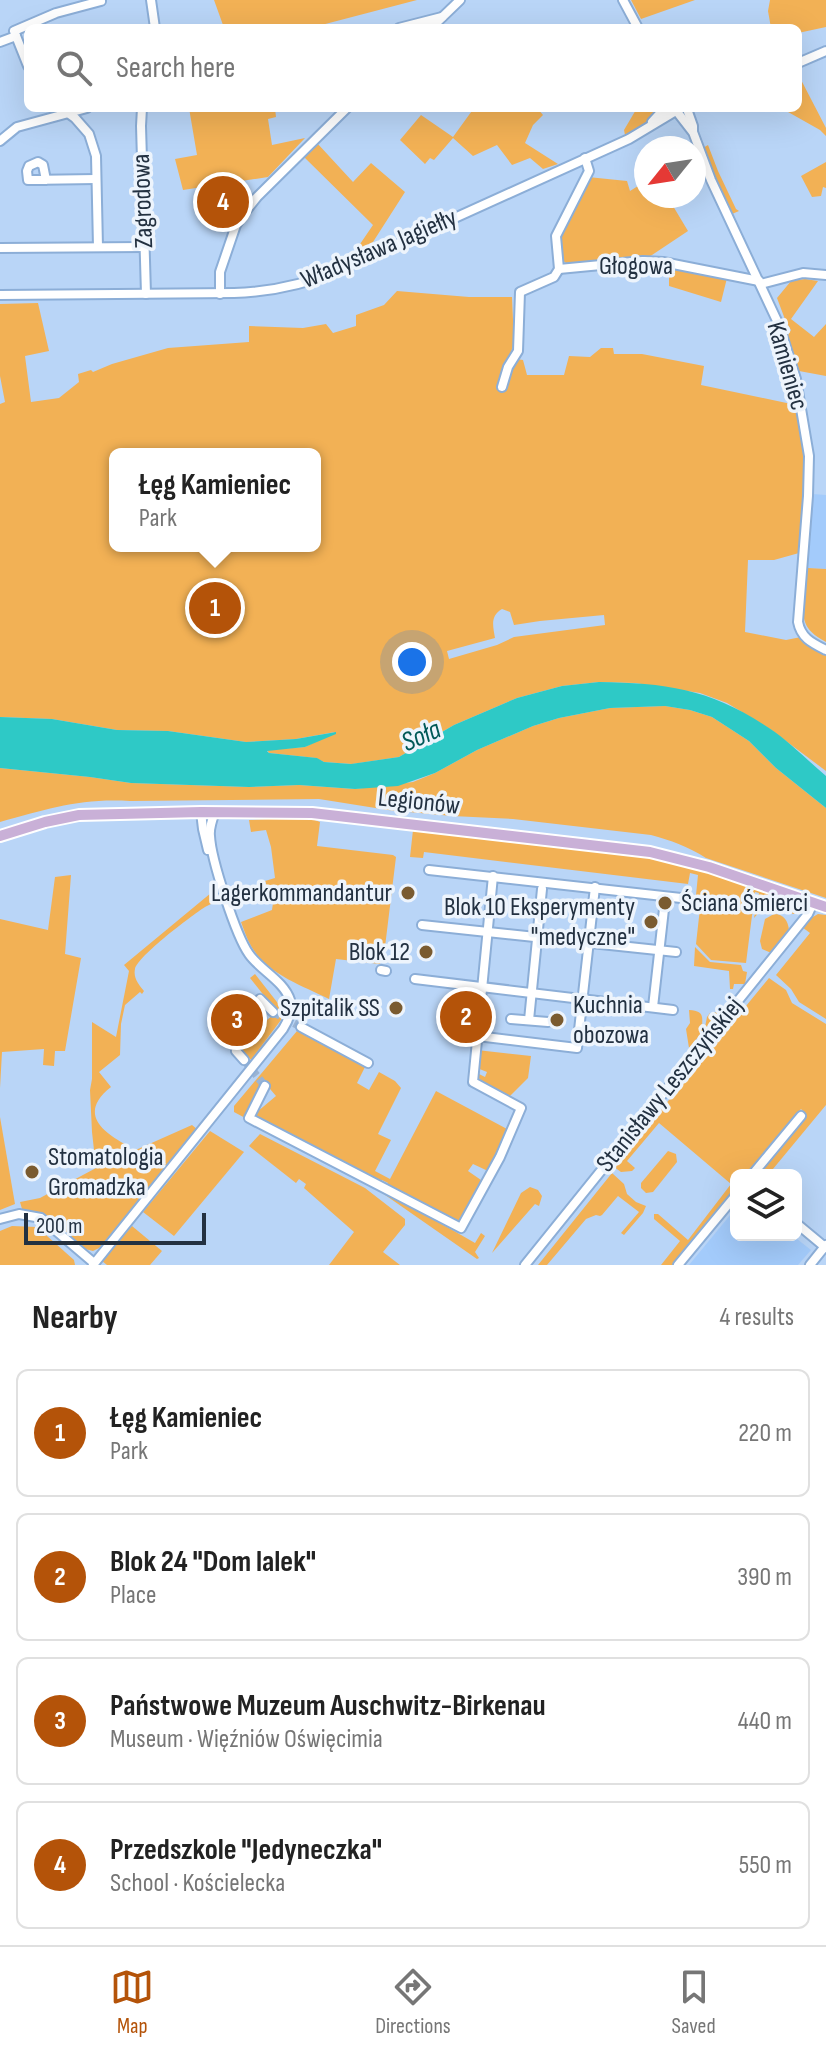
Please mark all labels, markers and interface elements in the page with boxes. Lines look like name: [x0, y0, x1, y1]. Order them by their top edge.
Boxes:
search box: [24, 24, 802, 112]
icon: search: [52, 46, 96, 90]
text: Search here: [116, 50, 235, 86]
north arrow: [634, 136, 706, 208]
street label: Zagrodowa: [126, 153, 160, 249]
pin: 4: [197, 172, 249, 232]
street label: Władysława Jagiełły: [296, 202, 462, 296]
street label: Głogowa: [599, 251, 673, 282]
street label: Kamieniec: [760, 318, 814, 414]
popup: [109, 448, 321, 552]
text: Łęg Kamieniec: [139, 467, 291, 503]
text: Park: [139, 503, 177, 534]
pin: 1: [189, 578, 241, 638]
your location: [392, 642, 432, 682]
water label: Soła: [396, 713, 446, 759]
street label: Legionów: [377, 782, 462, 822]
place label: Lagerkommandantur: [211, 878, 393, 909]
marker: Lagerkommandantur: [399, 884, 417, 902]
place label: Ściana Śmierci: [681, 888, 808, 919]
place label: Blok 10 Eksperymenty "medyczne": [444, 892, 635, 953]
marker: Ściana Śmierci: [656, 894, 674, 912]
marker: Blok 10 Eksperymenty "medyczne": [642, 913, 660, 931]
place label: Blok 12: [349, 937, 410, 968]
marker: Blok 12: [417, 943, 435, 961]
pin: 2: [440, 987, 492, 1047]
pin: 3: [211, 990, 263, 1050]
place label: Kuchnia obozowa: [573, 990, 649, 1051]
street label: Stanisławy Leszczyńskiej: [590, 991, 750, 1179]
place label: Szpitalik SS: [280, 993, 380, 1024]
marker: Szpitalik SS: [387, 999, 405, 1017]
marker: Kuchnia obozowa: [548, 1011, 566, 1029]
place label: Stomatologia Gromadzka: [48, 1142, 164, 1203]
marker: Stomatologia Gromadzka: [23, 1163, 41, 1181]
map controls: [730, 1169, 802, 1241]
button: layers: [730, 1169, 802, 1241]
scale bar: [24, 1209, 206, 1245]
text: 200 m: [36, 1213, 82, 1240]
text: Nearby: [32, 1297, 118, 1338]
text: 4 results: [719, 1302, 794, 1333]
text: Łęg Kamieniec: [110, 1400, 262, 1436]
text: 1: [55, 1418, 65, 1449]
text: 220 m: [738, 1418, 792, 1449]
text: Park: [110, 1436, 148, 1467]
text: Blok 24 "Dom lalek": [110, 1544, 316, 1580]
text: 2: [54, 1562, 66, 1593]
text: 390 m: [737, 1562, 792, 1593]
text: Place: [110, 1580, 157, 1611]
text: Państwowe Muzeum Auschwitz-Birkenau: [110, 1688, 546, 1724]
text: 3: [54, 1706, 66, 1737]
text: 440 m: [738, 1706, 792, 1737]
text: Museum · Więźniów Oświęcimia: [110, 1724, 383, 1755]
text: Przedszkole "Jedyneczka": [110, 1832, 382, 1868]
text: 4: [54, 1850, 66, 1881]
text: 550 m: [739, 1850, 792, 1881]
text: School · Kościelecka: [110, 1868, 285, 1899]
tab: Map: [110, 1965, 154, 2040]
tab: Directions: [375, 1965, 451, 2040]
tab: Saved: [672, 1965, 716, 2040]

